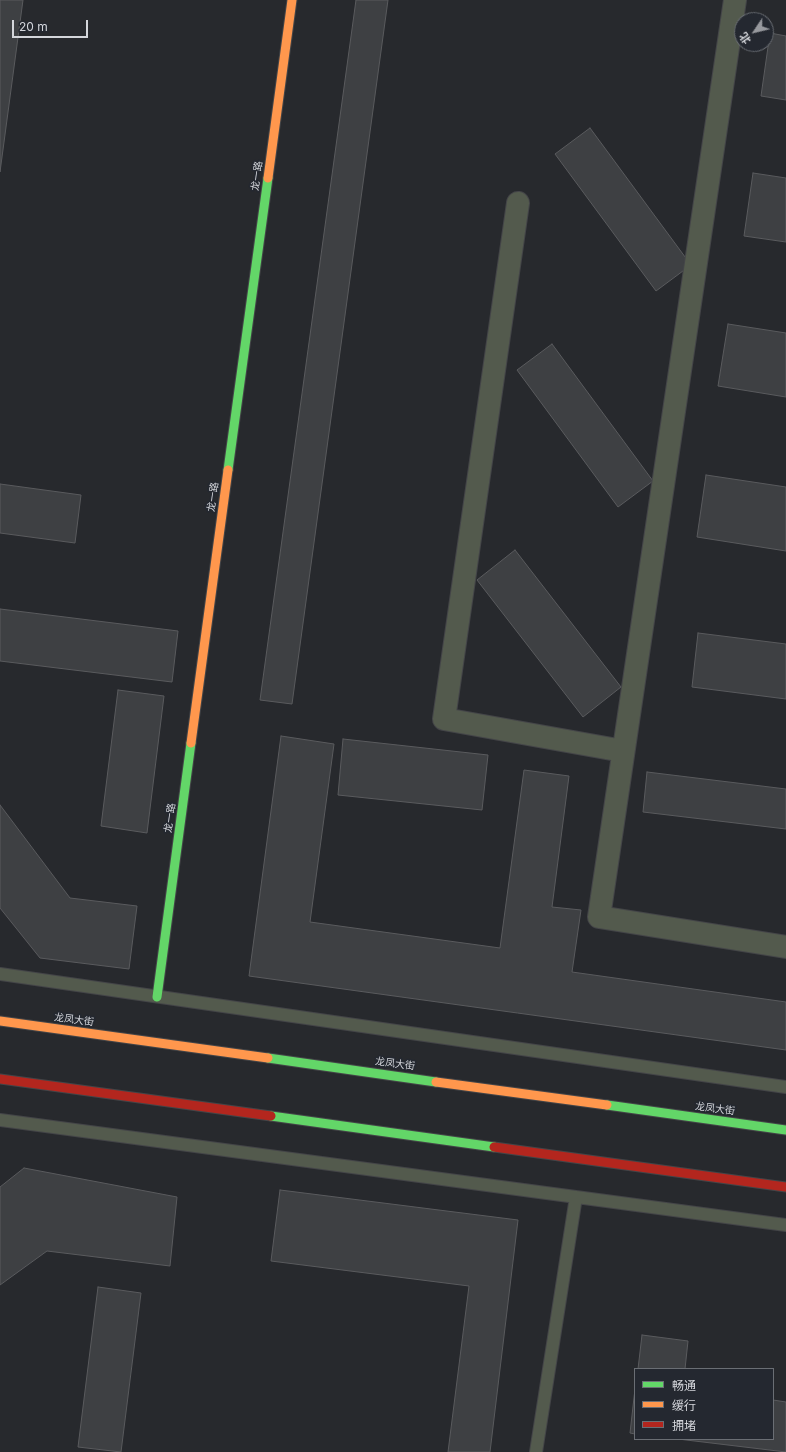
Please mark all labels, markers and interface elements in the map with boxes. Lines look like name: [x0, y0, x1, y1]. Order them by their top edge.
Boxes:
scale bar: [14, 12, 90, 38]
north arrow: [734, 12, 774, 52]
text: 20 m: [19, 19, 48, 34]
text: 北: [736, 30, 754, 47]
street label: 龙一路: [249, 160, 265, 192]
street label: 龙一路: [205, 481, 221, 513]
street label: 龙一路: [162, 802, 178, 834]
street label: 龙凤大街: [53, 1011, 95, 1029]
street label: 龙凤大街: [374, 1055, 416, 1073]
street label: 龙凤大街: [694, 1100, 736, 1118]
legend: [634, 1368, 774, 1440]
text: 畅通: [672, 1378, 696, 1393]
text: 缓行: [672, 1398, 696, 1413]
text: 拥堵: [672, 1418, 696, 1433]

